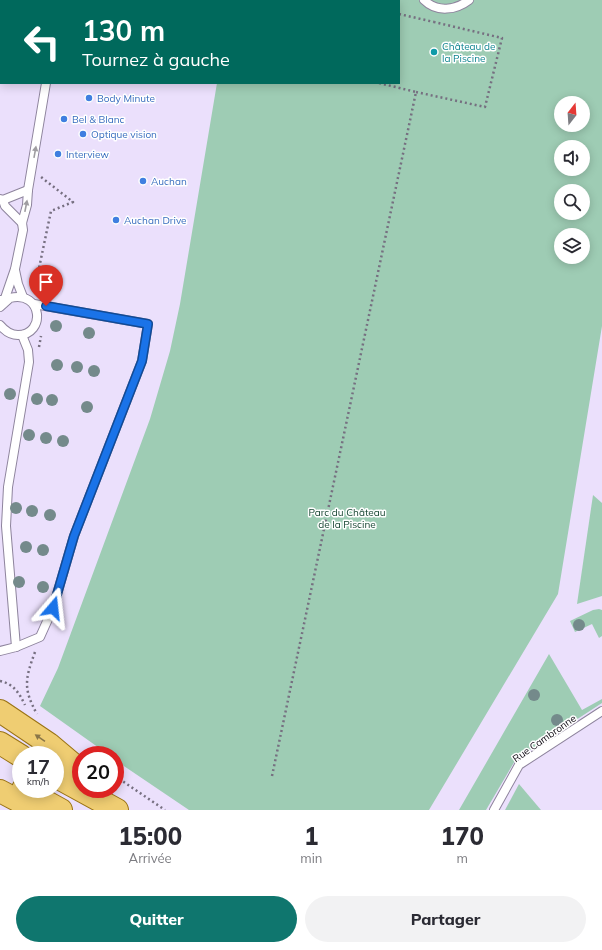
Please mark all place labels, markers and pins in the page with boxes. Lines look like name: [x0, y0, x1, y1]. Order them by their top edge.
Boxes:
place label: Château de la Piscine: [442, 40, 495, 65]
marker: Château de la Piscine: [429, 47, 439, 57]
place label: Body Minute: [97, 92, 155, 105]
marker: Body Minute: [84, 93, 94, 103]
place label: Bel & Blanc: [72, 113, 125, 126]
marker: Bel & Blanc: [59, 114, 69, 124]
place label: Optique vision: [91, 128, 157, 141]
marker: Optique vision: [78, 129, 88, 139]
place label: Interview: [66, 148, 109, 161]
marker: Interview: [53, 149, 63, 159]
place label: Auchan: [151, 175, 187, 188]
marker: Auchan: [138, 176, 148, 186]
place label: Auchan Drive: [124, 214, 187, 227]
marker: Auchan Drive: [111, 215, 121, 225]
pin: [29, 265, 63, 306]

